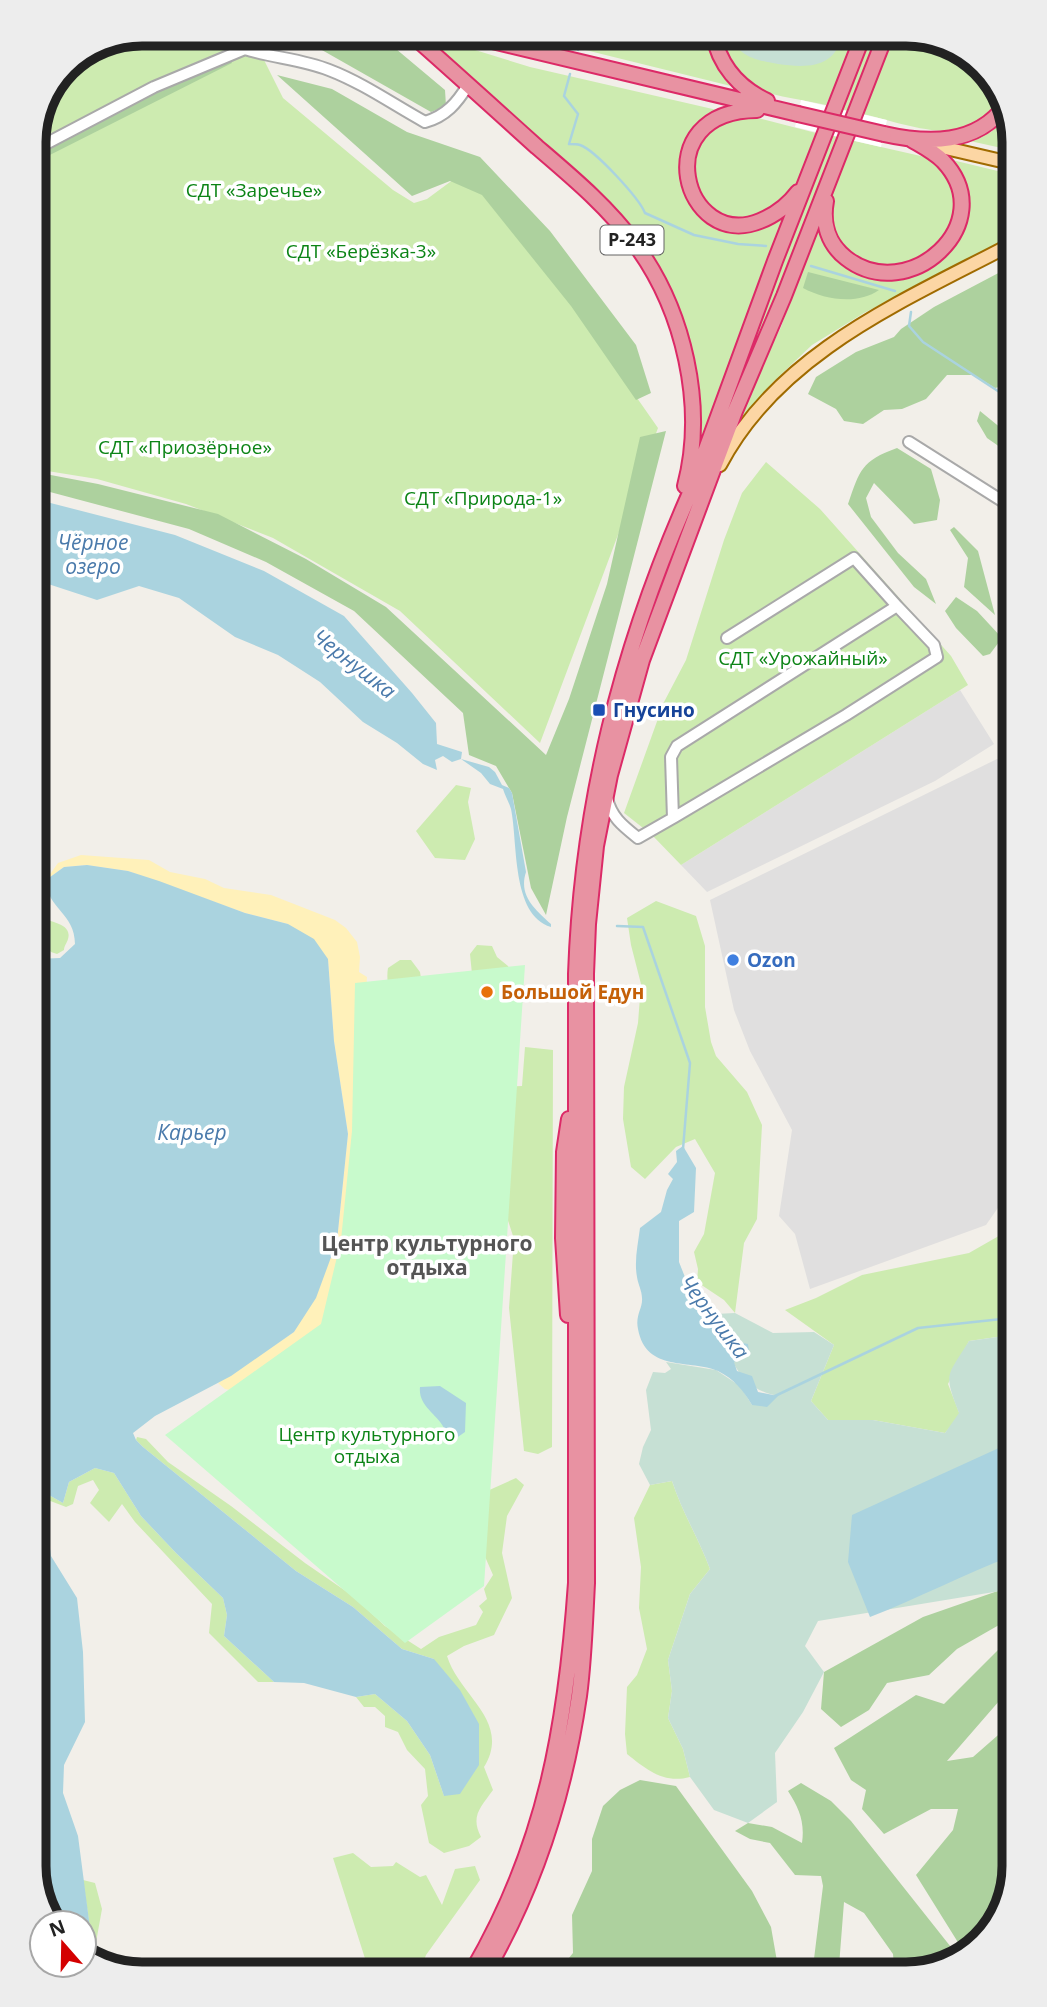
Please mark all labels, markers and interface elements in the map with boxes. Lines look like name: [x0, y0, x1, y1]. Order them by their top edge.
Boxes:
park label: СДТ «Заречье»: [186, 177, 322, 203]
road number: Р-243: [600, 226, 664, 254]
park label: СДТ «Берёзка-3»: [286, 238, 436, 264]
park label: СДТ «Приозёрное»: [98, 434, 272, 460]
park label: СДТ «Природа-1»: [404, 485, 562, 511]
water label: Чёрное озеро: [58, 528, 128, 580]
water label: Чернушка: [307, 622, 402, 705]
park label: СДТ «Урожайный»: [718, 645, 888, 671]
place label: Гнусино: [613, 697, 695, 723]
marker: Гнусино: [591, 702, 607, 718]
place label: Ozon: [747, 947, 796, 973]
marker: Ozon: [725, 952, 741, 968]
place label: Большой Едун: [501, 979, 644, 1005]
marker: Большой Едун: [479, 984, 495, 1000]
water label: Карьер: [157, 1118, 227, 1146]
district label: Центр культурного отдыха: [321, 1229, 533, 1281]
water label: Чернушка: [674, 1269, 756, 1364]
park label: Центр культурного отдыха: [279, 1421, 455, 1469]
north arrow: [28, 1909, 98, 1979]
text: N: [45, 1913, 69, 1943]

